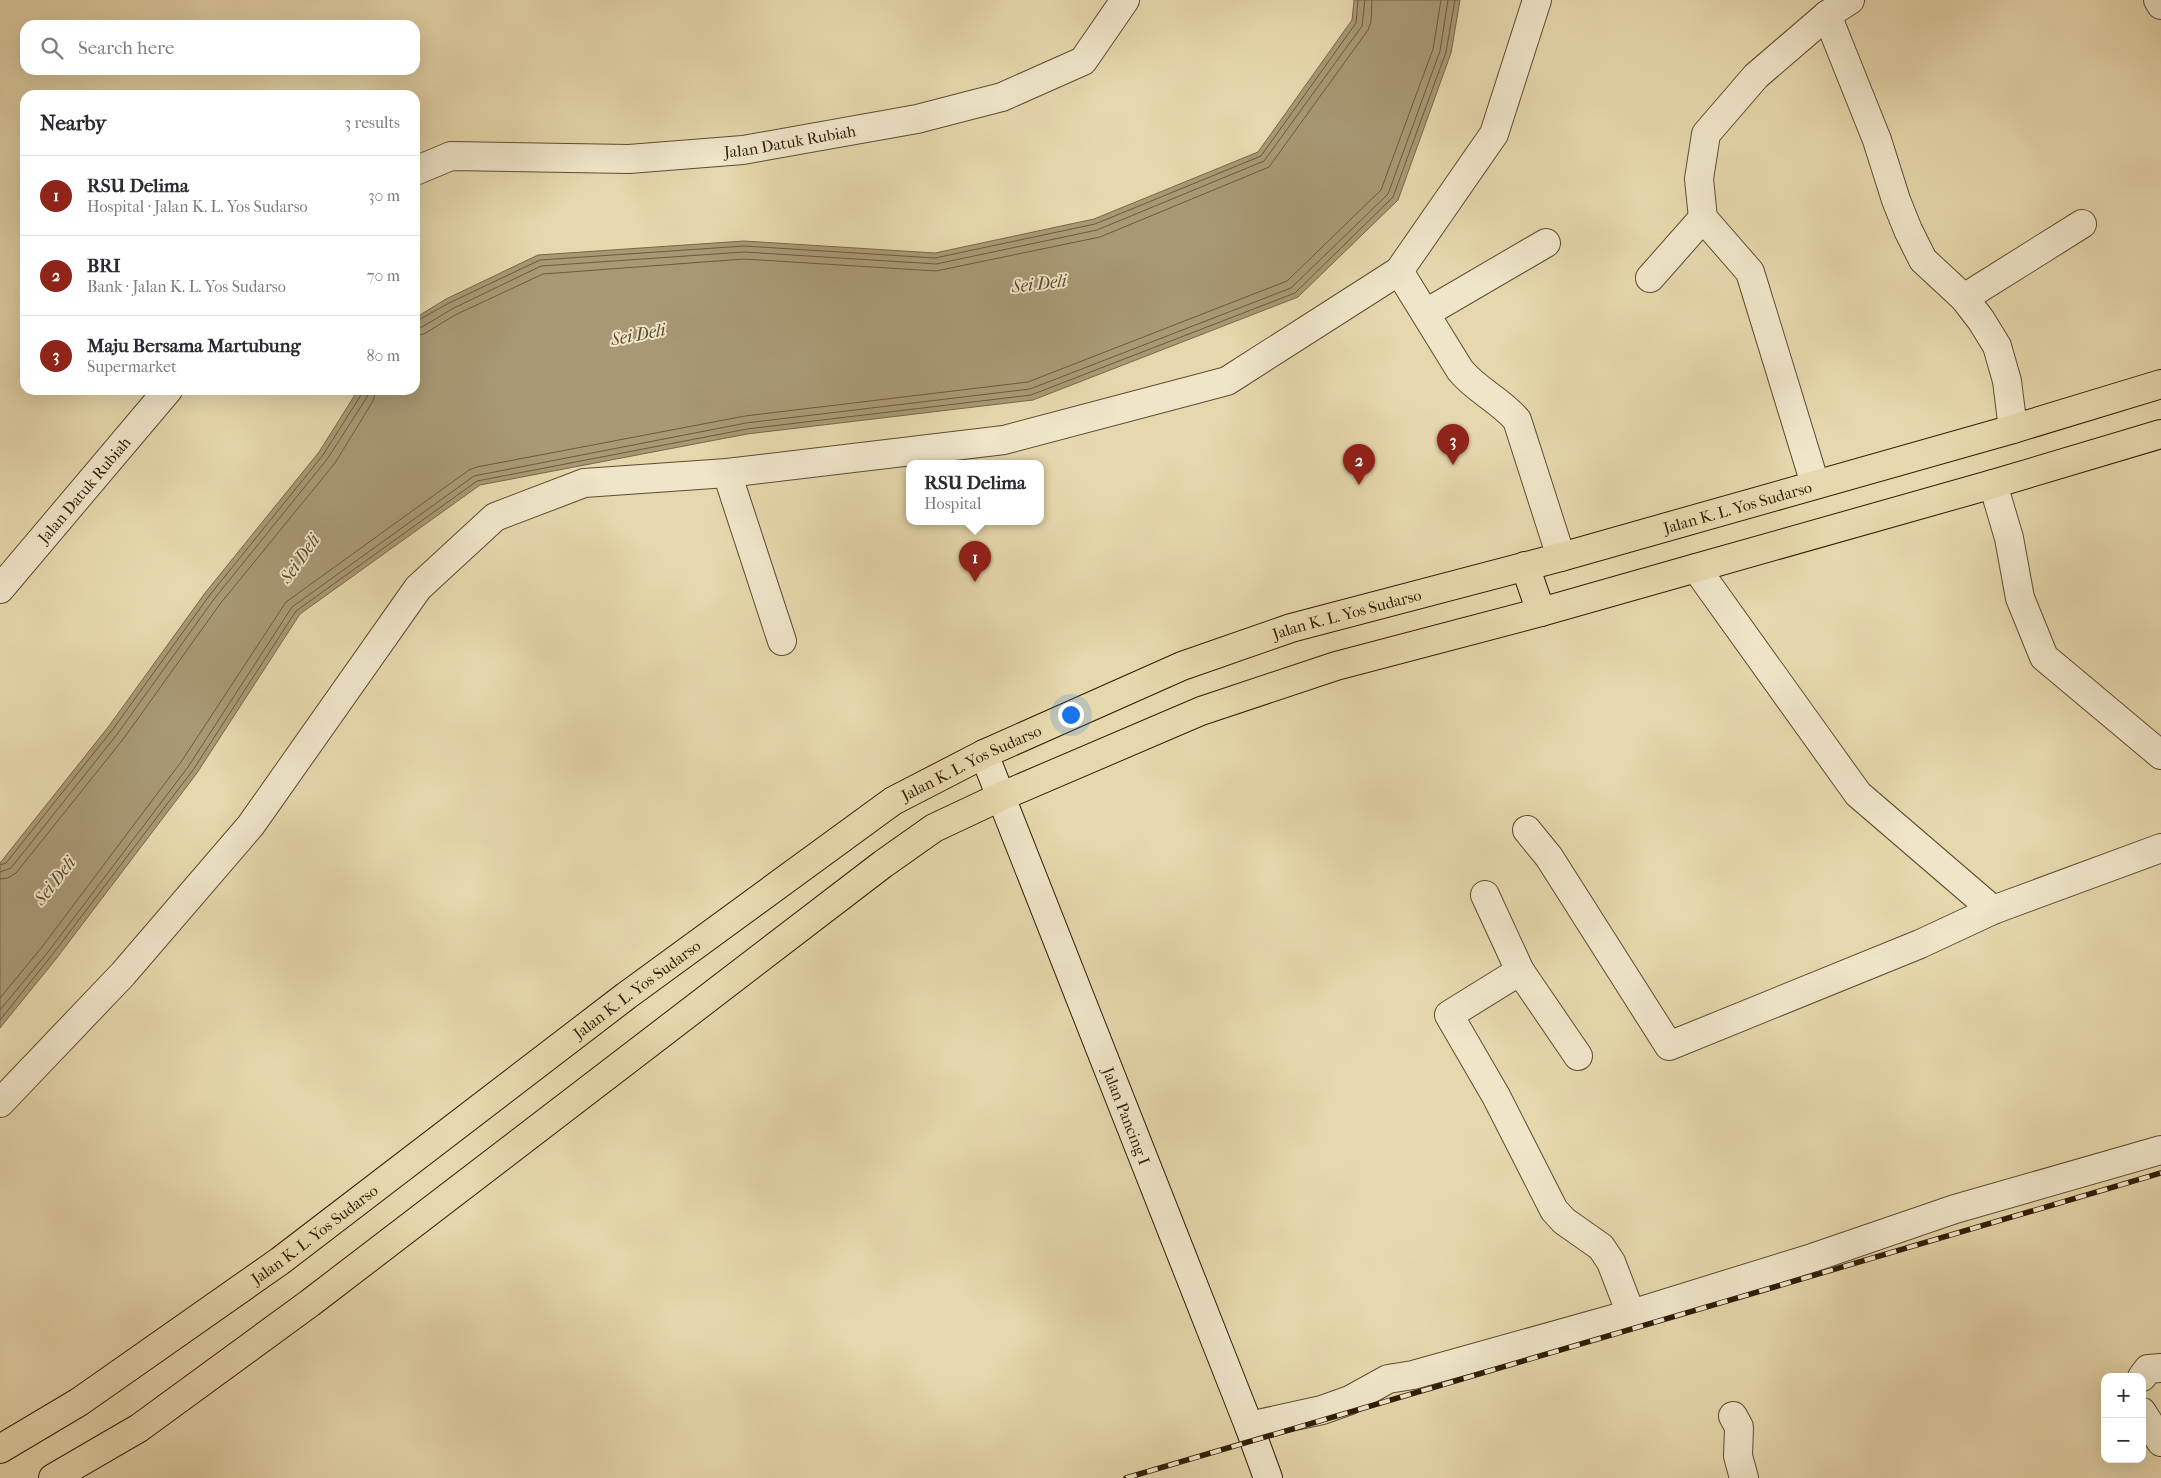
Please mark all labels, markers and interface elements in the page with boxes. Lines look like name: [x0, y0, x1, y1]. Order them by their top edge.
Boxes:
search box: [20, 20, 420, 75]
icon: search: [38, 34, 66, 62]
text: Search here: [78, 37, 174, 59]
text: Nearby: [40, 111, 106, 135]
text: 3 results: [344, 113, 400, 132]
street label: Jalan Datuk Rubiah: [721, 121, 857, 161]
text: RSU Delima: [87, 175, 189, 197]
text: 1: [53, 186, 59, 205]
text: 30 m: [368, 186, 400, 205]
text: Hospital · Jalan K. L. Yos Sudarso: [87, 197, 308, 216]
text: BRI: [87, 255, 120, 277]
text: 2: [52, 266, 60, 285]
text: 70 m: [367, 266, 400, 285]
water label: Sei Deli: [1009, 270, 1070, 298]
text: Bank · Jalan K. L. Yos Sudarso: [87, 277, 286, 296]
water label: Sei Deli: [608, 319, 669, 351]
text: Maju Bersama Martubung: [87, 335, 301, 357]
text: 3: [53, 346, 59, 365]
text: 80 m: [366, 346, 400, 365]
text: Supermarket: [87, 357, 177, 376]
pin: 3: [1437, 424, 1469, 465]
street label: Jalan Datuk Rubiah: [32, 433, 134, 548]
pin: 2: [1343, 444, 1375, 485]
popup: [906, 460, 1044, 525]
text: RSU Delima: [924, 472, 1026, 494]
street label: Jalan K. L. Yos Sudarso: [1659, 477, 1814, 538]
text: Hospital: [924, 494, 981, 513]
water label: Sei Deli: [275, 529, 326, 588]
pin: 1: [959, 541, 991, 582]
street label: Jalan K. L. Yos Sudarso: [1268, 585, 1423, 644]
your location: [1058, 702, 1084, 728]
street label: Jalan K. L. Yos Sudarso: [896, 720, 1044, 806]
water label: Sei Deli: [29, 851, 81, 910]
street label: Jalan K. L. Yos Sudarso: [568, 936, 704, 1044]
street label: Jalan Pancing I: [1098, 1063, 1154, 1167]
street label: Jalan K. L. Yos Sudarso: [246, 1180, 381, 1289]
map controls: [2101, 1373, 2146, 1463]
button: +: [2101, 1373, 2146, 1418]
button: −: [2101, 1418, 2146, 1463]

